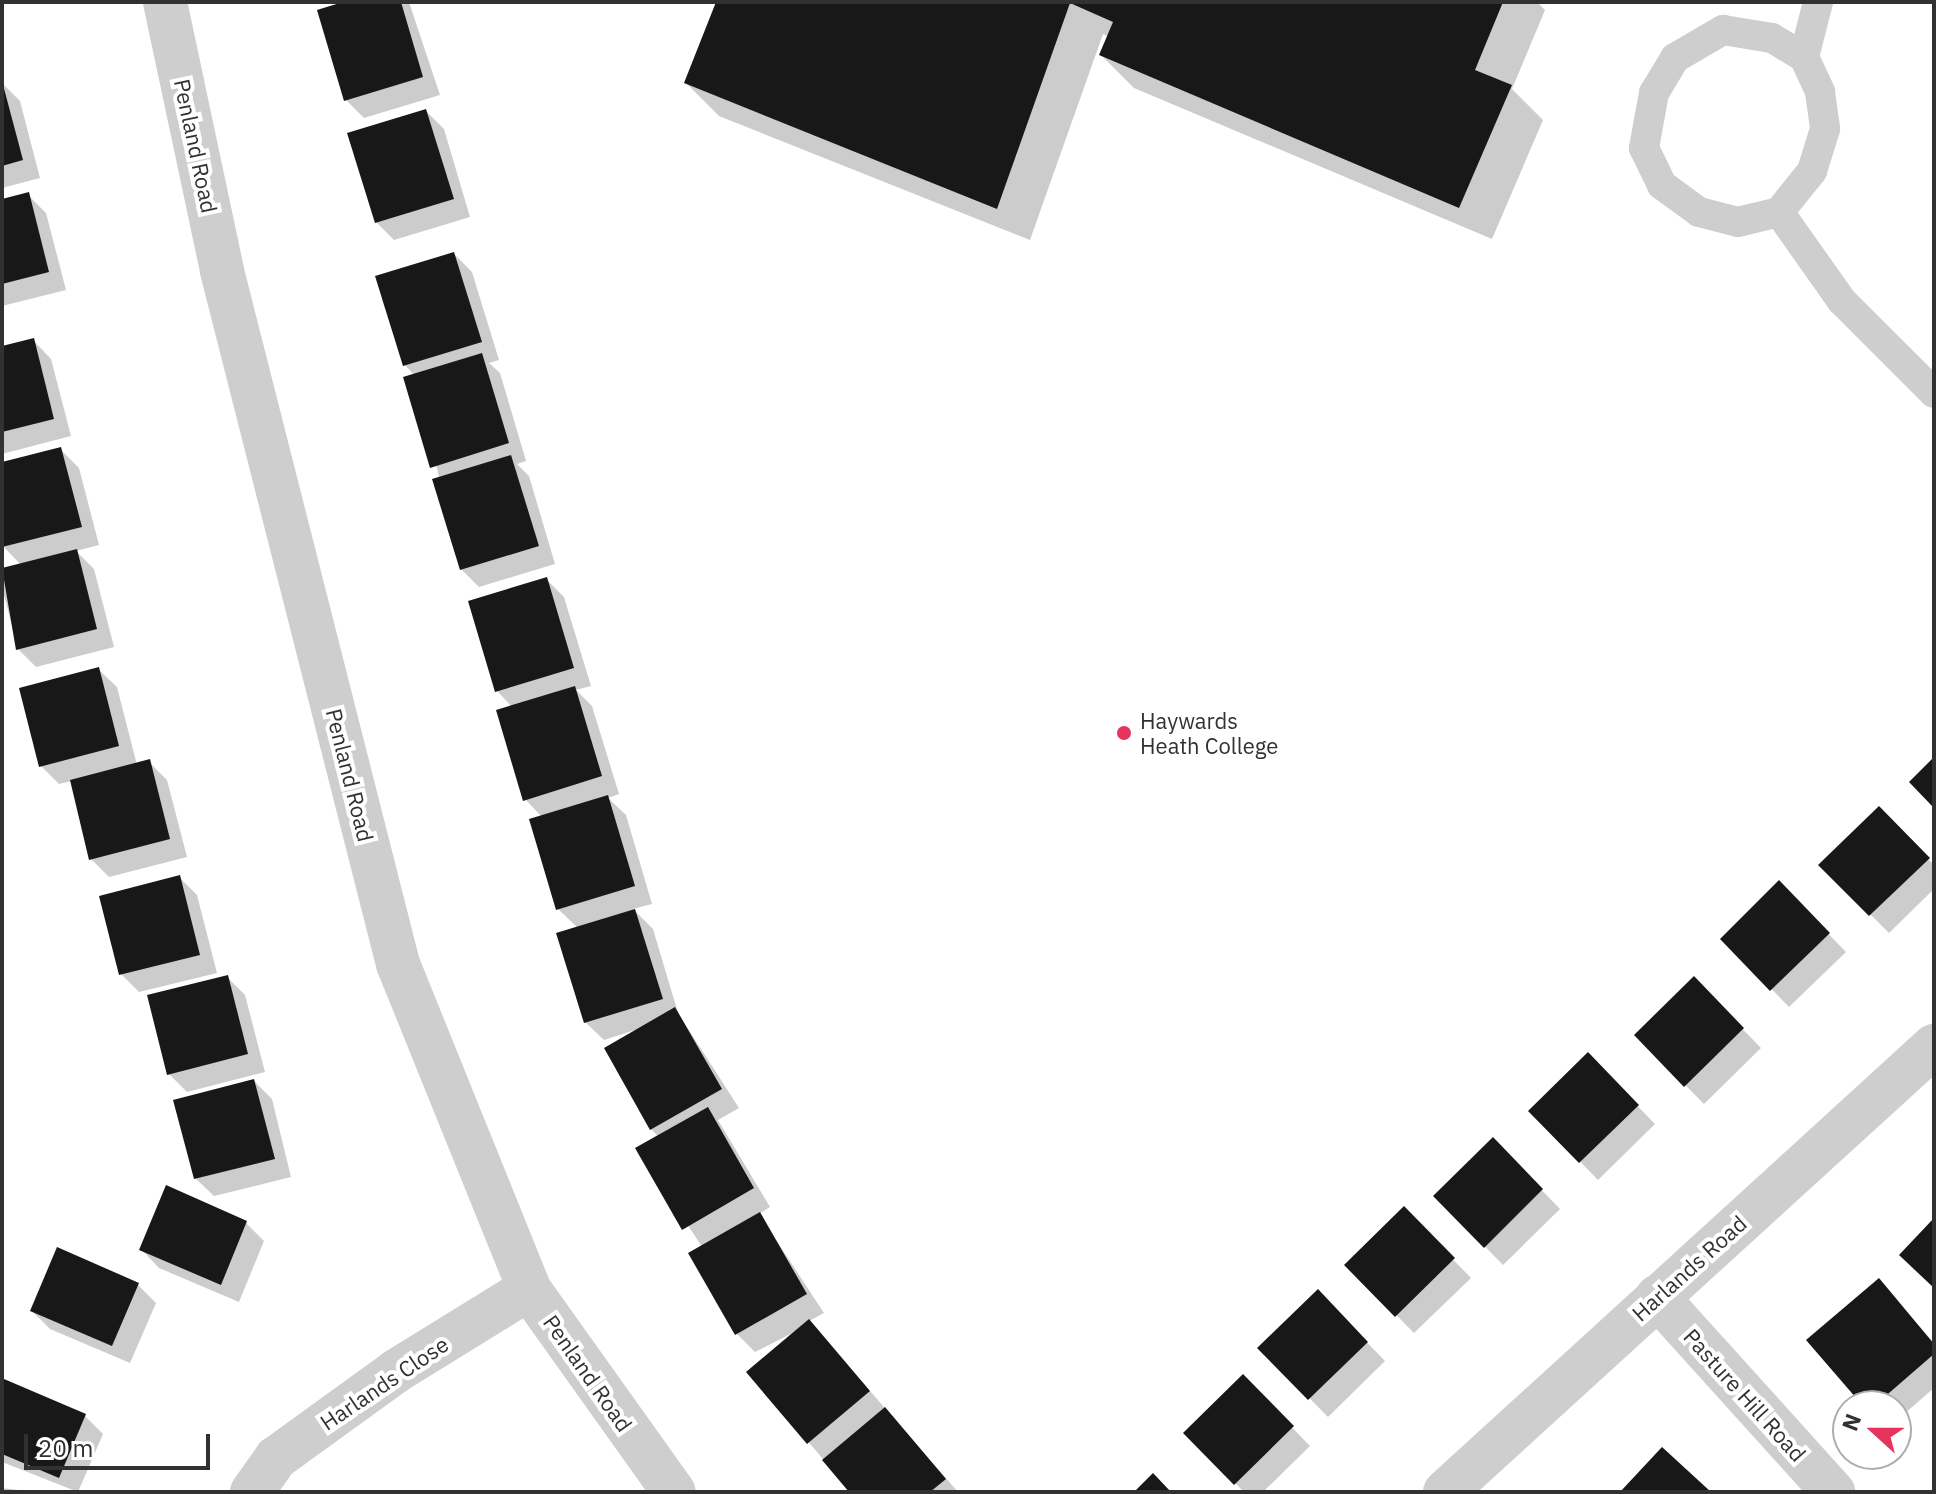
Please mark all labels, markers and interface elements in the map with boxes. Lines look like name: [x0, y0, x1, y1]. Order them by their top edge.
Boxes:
street label: Penland Road: [169, 77, 223, 215]
street label: Penland Road: [321, 706, 379, 844]
place label: Haywards Heath College: [1140, 707, 1278, 758]
marker: Haywards Heath College: [1115, 724, 1133, 742]
street label: Harlands Road: [1626, 1210, 1752, 1326]
street label: Penland Road: [538, 1310, 638, 1436]
street label: Pasture Hill Road: [1678, 1323, 1812, 1467]
street label: Harlands Close: [315, 1330, 453, 1436]
north arrow: [1832, 1390, 1912, 1470]
text: N: [1835, 1409, 1867, 1435]
scale bar: [28, 1418, 214, 1468]
text: 20 m: [38, 1432, 93, 1464]

